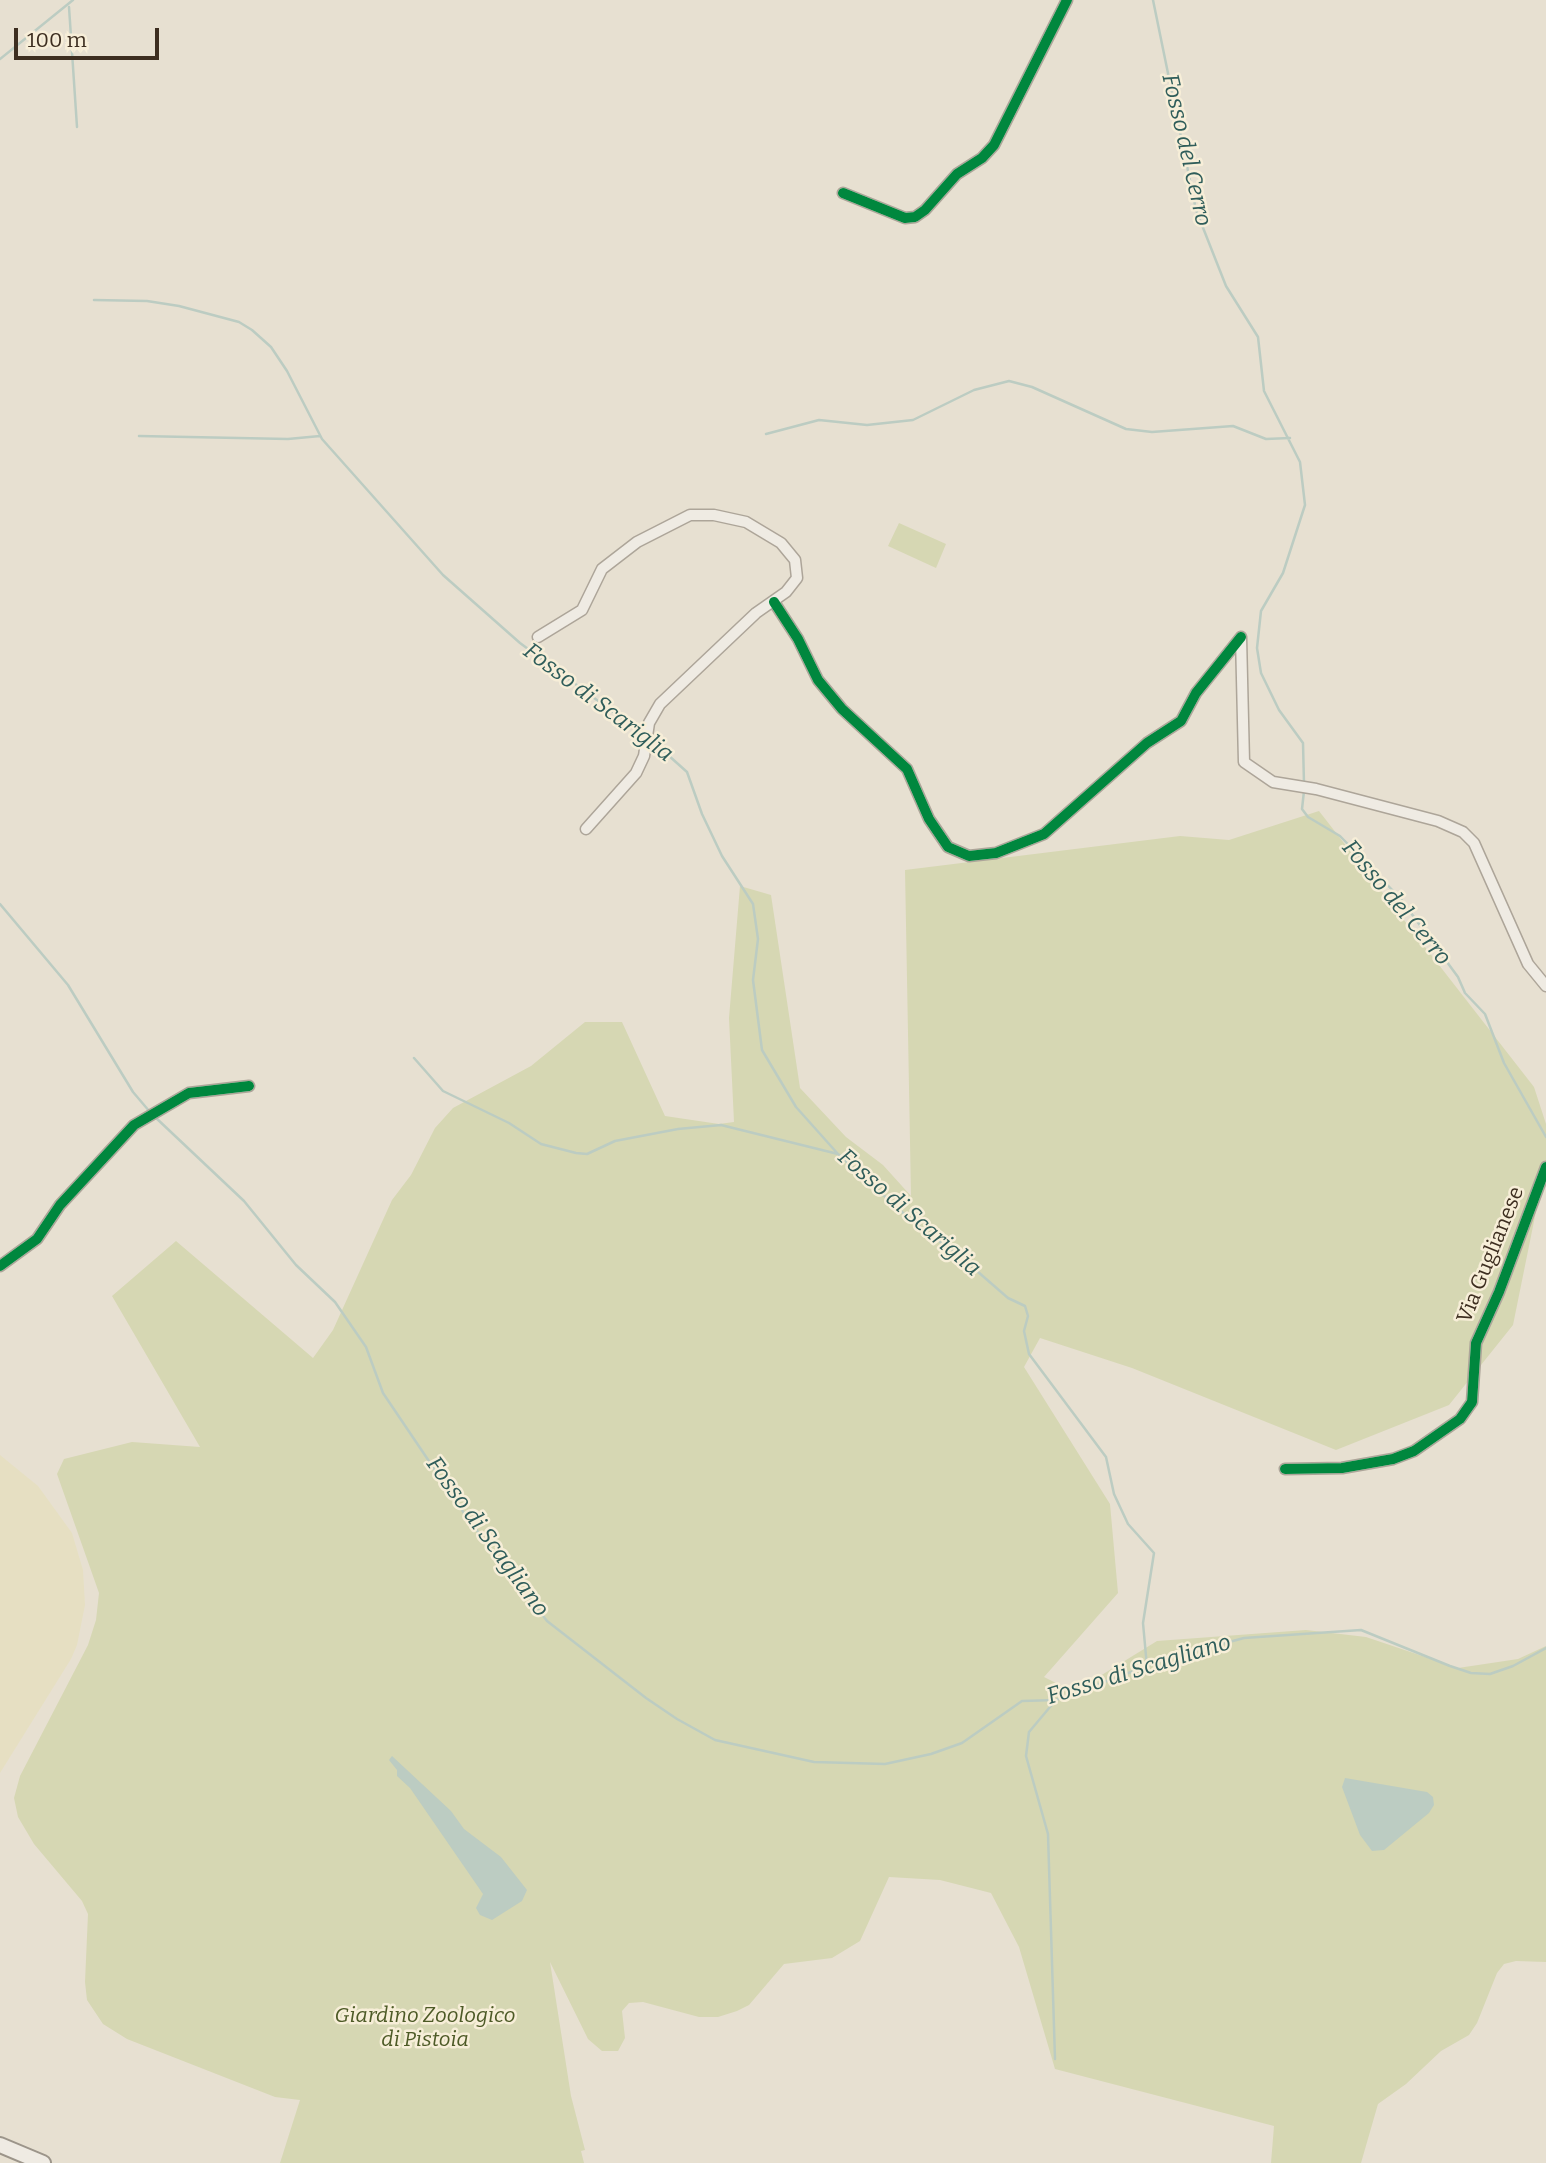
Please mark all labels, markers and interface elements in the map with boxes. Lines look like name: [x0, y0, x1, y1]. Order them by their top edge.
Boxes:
scale bar: [18, 14, 163, 58]
text: 100 m: [27, 27, 87, 53]
water label: Fosso del Cerro: [1155, 71, 1217, 229]
water label: Fosso di Scariglia: [518, 638, 678, 768]
water label: Fosso del Cerro: [1336, 835, 1456, 971]
water label: Fosso di Scariglia: [832, 1143, 986, 1283]
street label: Via Guglianese: [1452, 1183, 1530, 1327]
water label: Fosso di Scagliano: [420, 1452, 554, 1622]
water label: Fosso di Scagliano: [1044, 1629, 1234, 1711]
park label: Giardino Zoologico di Pistoia: [335, 2003, 515, 2053]

